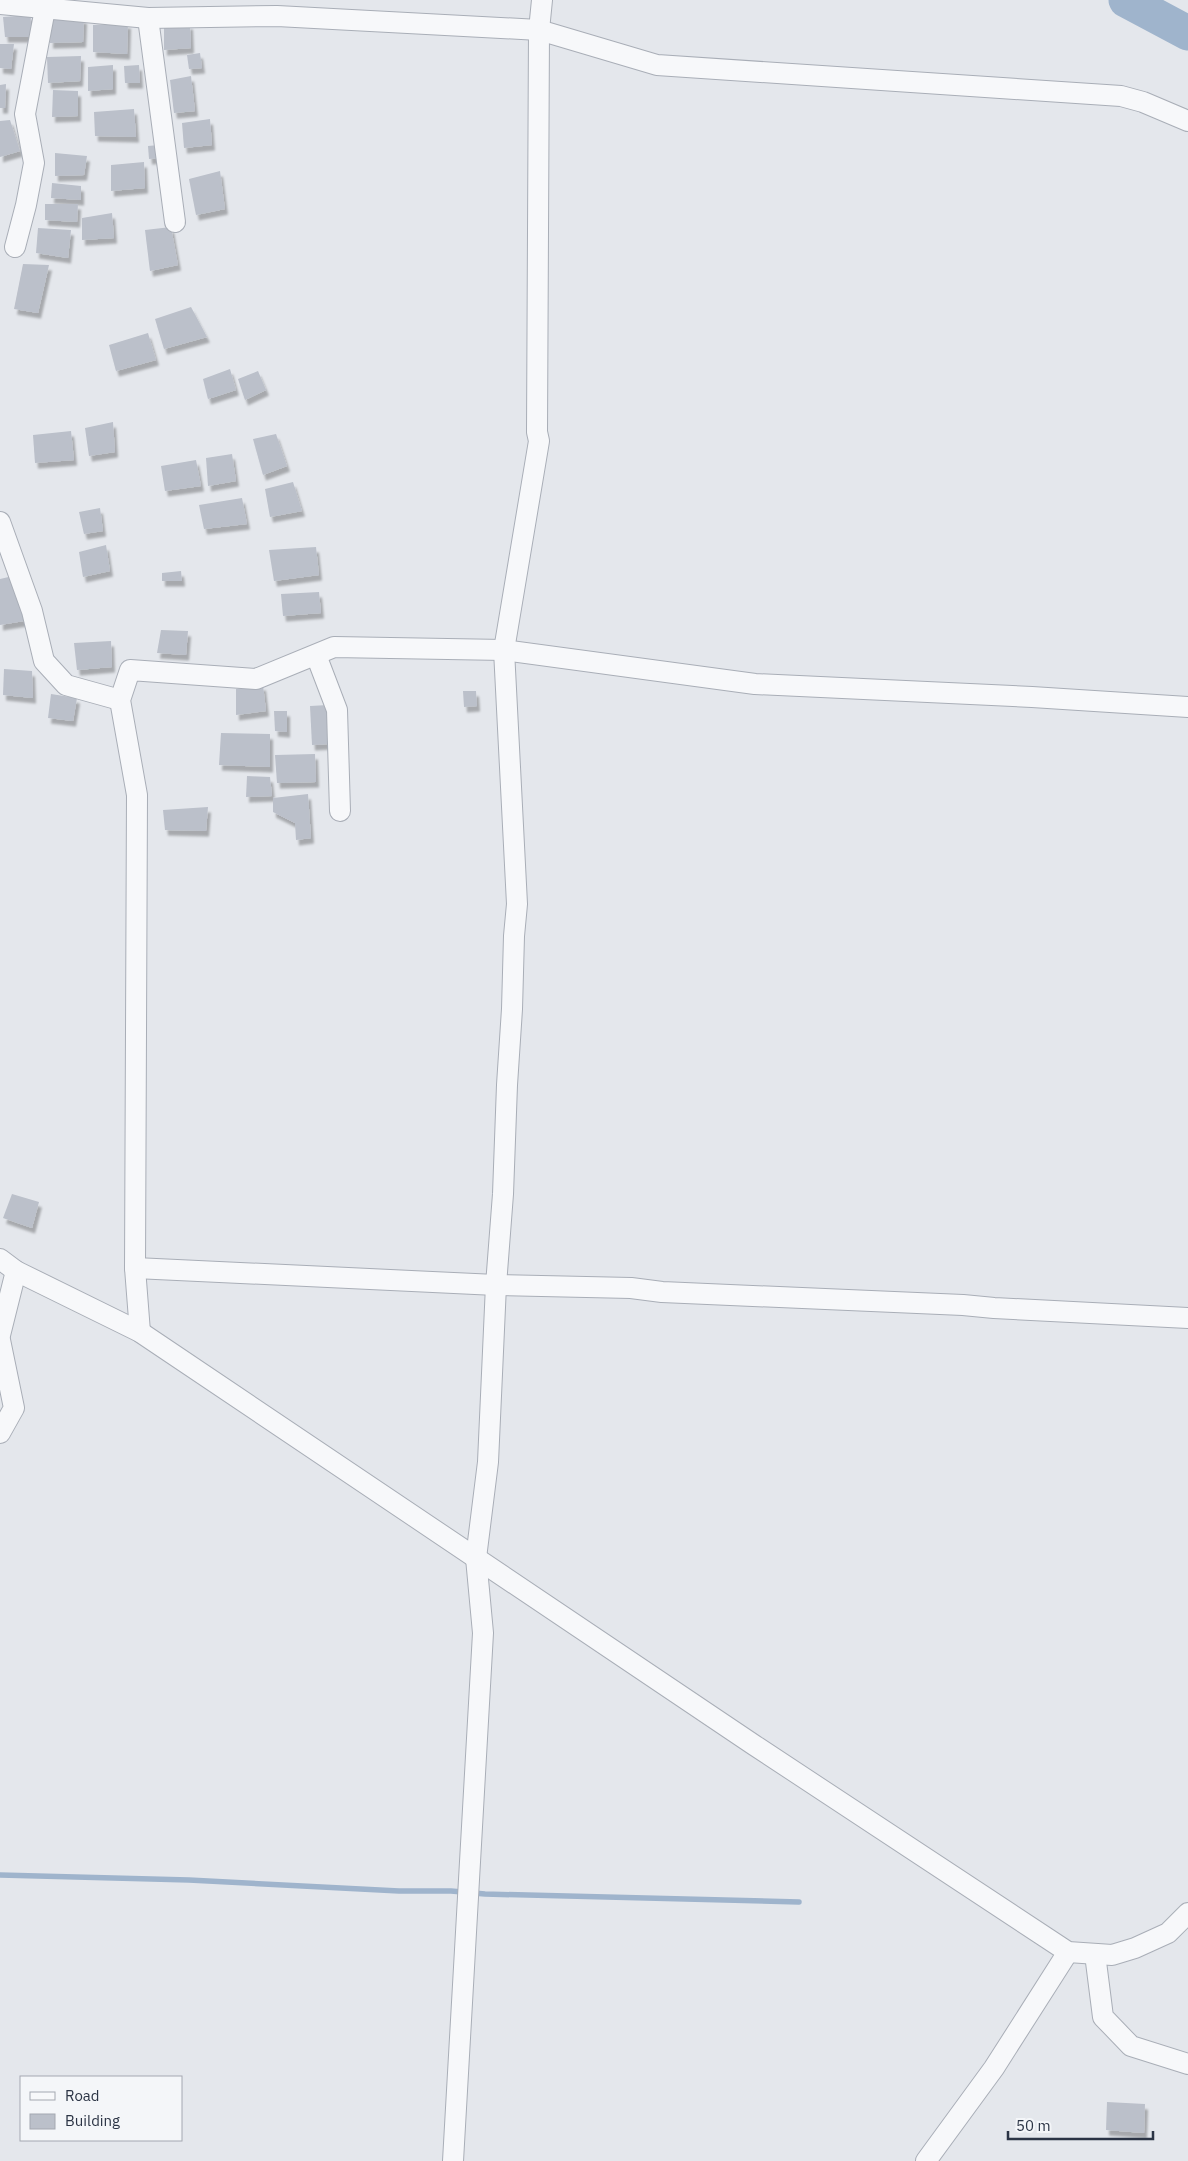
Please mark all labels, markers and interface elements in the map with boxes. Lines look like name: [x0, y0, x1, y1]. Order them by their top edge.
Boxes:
legend: [20, 2076, 182, 2141]
text: Road: [65, 2086, 100, 2105]
scale bar: [1008, 2108, 1153, 2140]
text: Building: [65, 2111, 120, 2130]
text: 50 m: [1016, 2116, 1051, 2135]

